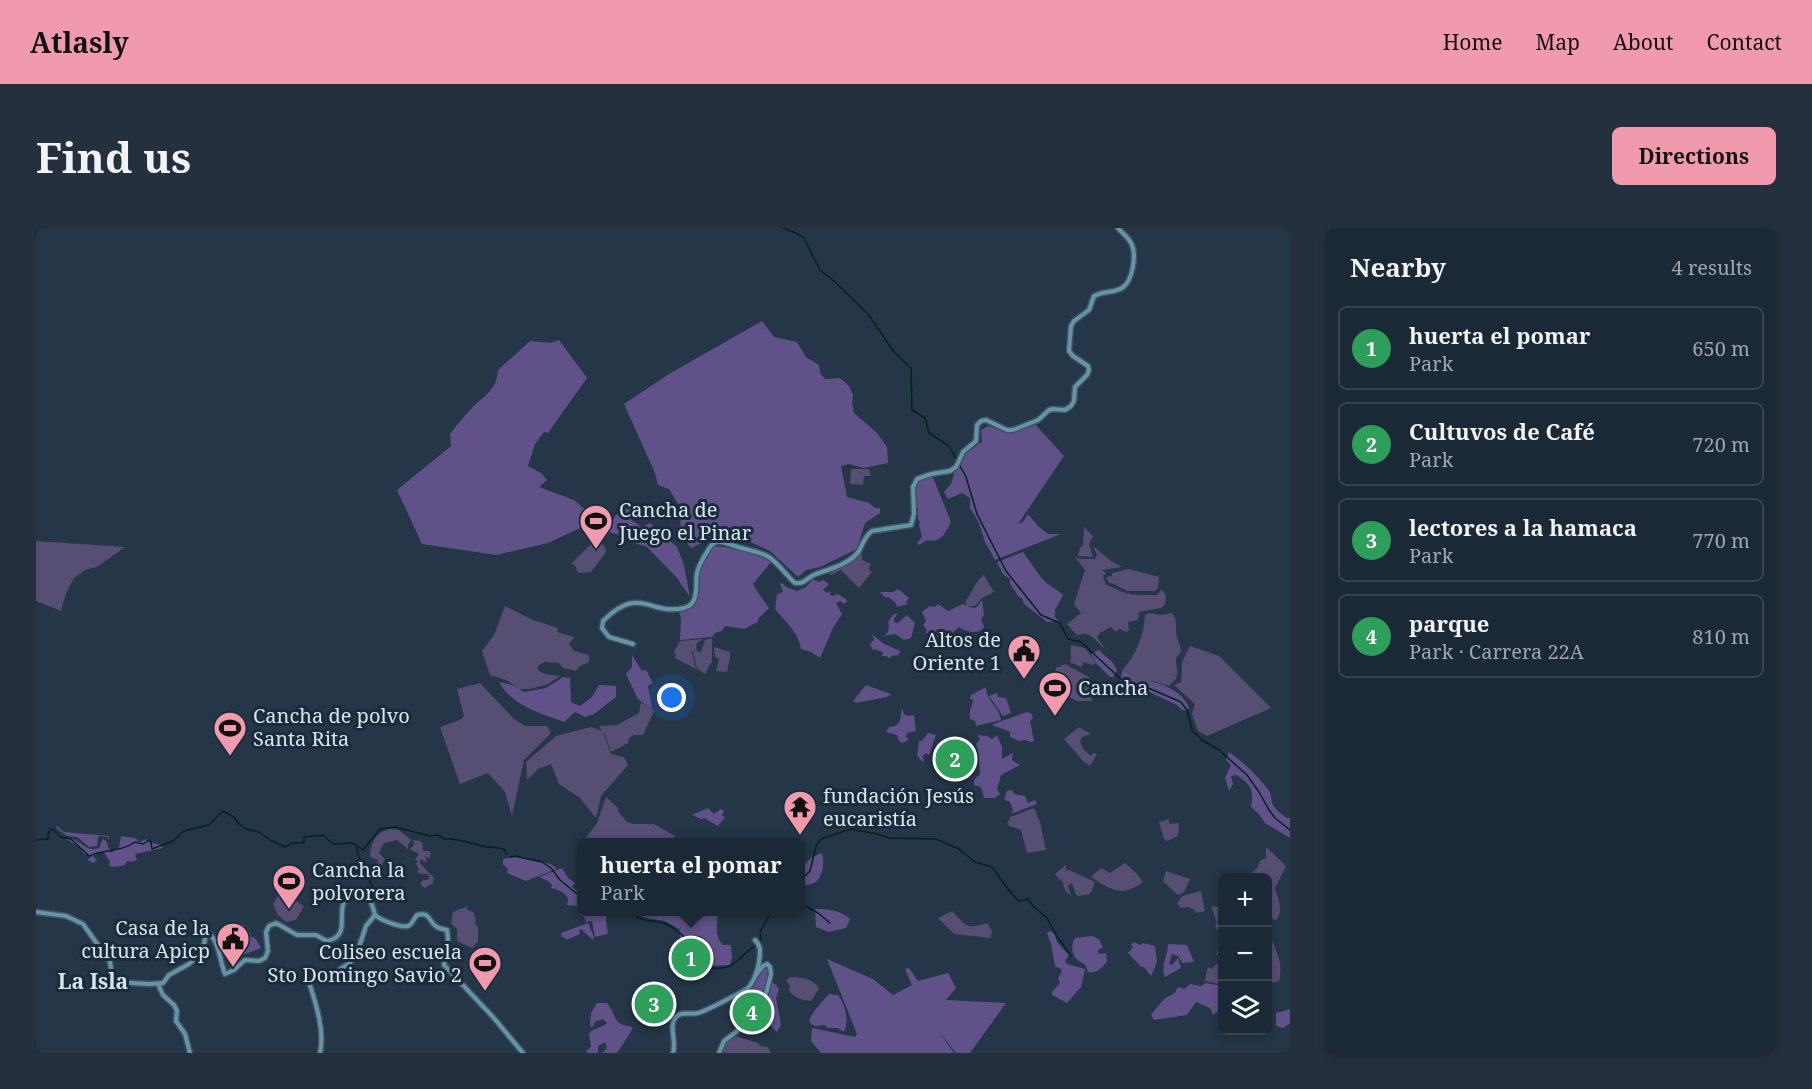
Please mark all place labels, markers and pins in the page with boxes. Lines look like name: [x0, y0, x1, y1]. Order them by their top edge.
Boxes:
place label: Cancha de Juego el Pinar: [618, 496, 752, 546]
sports icon: Cancha de Juego el Pinar: [578, 503, 614, 550]
place label: Altos de Oriente 1: [913, 626, 1001, 676]
public building icon: Altos de Oriente 1: [1006, 633, 1042, 680]
sports icon: Cancha: [1037, 670, 1073, 717]
place label: Cancha: [1078, 674, 1148, 701]
place label: Cancha de polvo Santa Rita: [253, 702, 410, 752]
sports icon: Cancha de polvo Santa Rita: [212, 710, 248, 757]
pin: 2: [936, 736, 974, 782]
place label: fundación Jesús eucaristía: [823, 782, 974, 832]
temple icon: fundación Jesús eucaristía: [782, 789, 818, 836]
place label: Cancha la polvorera: [312, 856, 406, 906]
sports icon: Cancha la polvorera: [271, 863, 307, 910]
place label: Casa de la cultura Apicp: [81, 914, 210, 964]
public building icon: Casa de la cultura Apicp: [215, 921, 251, 968]
pin: 1: [672, 936, 710, 980]
place label: Coliseo escuela Sto Domingo Savio 2: [268, 938, 462, 988]
sports icon: Coliseo escuela Sto Domingo Savio 2: [467, 945, 503, 992]
pin: 3: [634, 982, 674, 1026]
pin: 4: [732, 990, 772, 1034]

